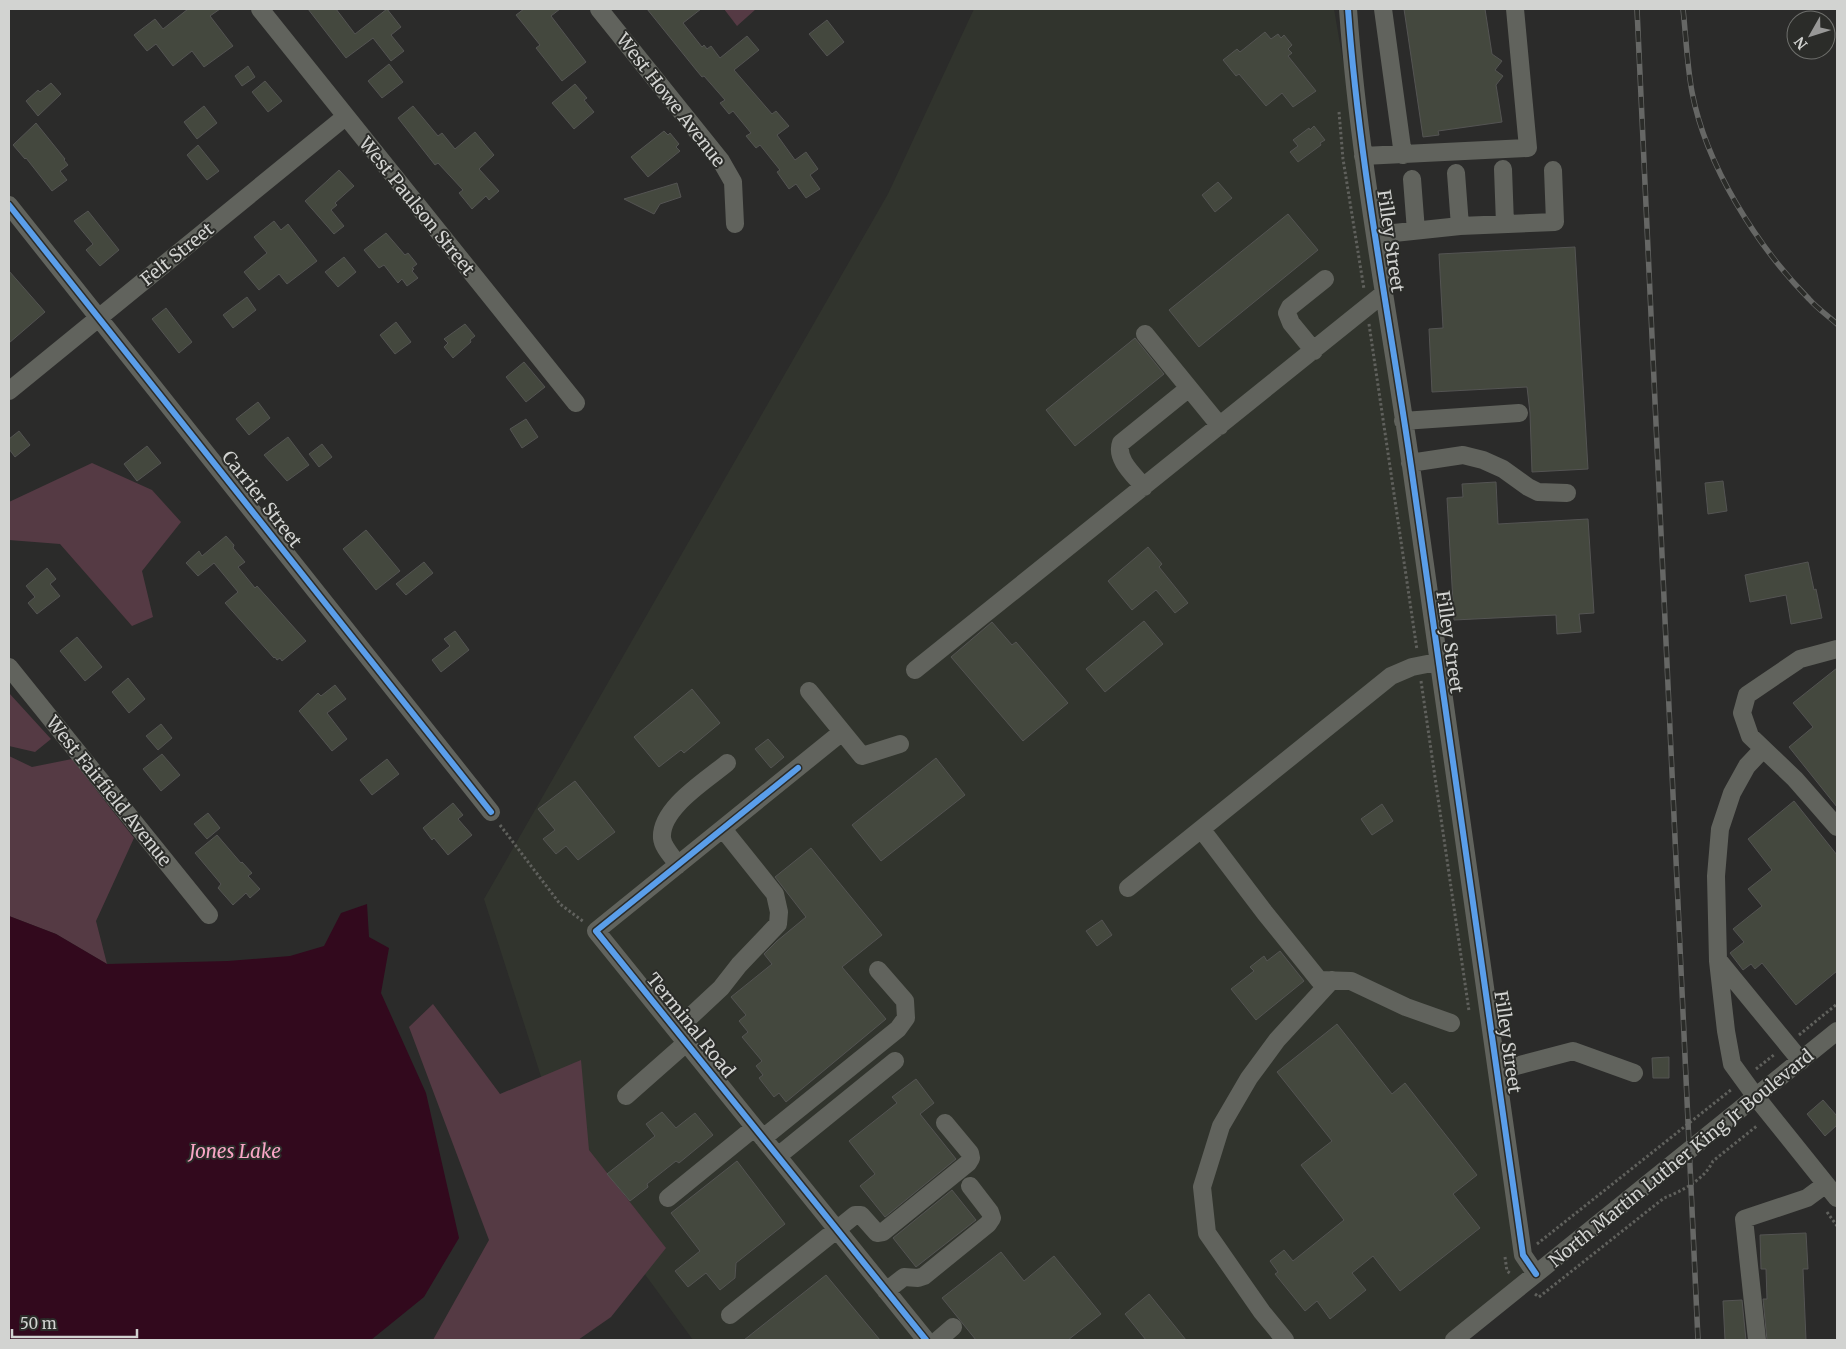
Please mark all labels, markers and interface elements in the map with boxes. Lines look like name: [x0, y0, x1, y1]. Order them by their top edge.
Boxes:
north arrow: [1786, 10, 1836, 60]
street label: West Howe Avenue: [611, 28, 730, 171]
text: N: [1790, 33, 1811, 53]
street label: West Paulson Street: [354, 131, 480, 280]
street label: Filley Street: [1372, 188, 1410, 294]
street label: Felt Street: [136, 217, 218, 291]
street label: Carrier Street: [217, 446, 307, 552]
street label: Filley Street: [1431, 589, 1469, 695]
street label: West Fairfield Avenue: [41, 710, 177, 871]
street label: Terminal Road: [642, 968, 740, 1082]
street label: Filley Street: [1489, 989, 1527, 1095]
street label: North Martin Luther King Jr Boulevard: [1544, 1044, 1818, 1272]
water label: Jones Lake: [187, 1139, 281, 1163]
scale bar: [12, 1306, 138, 1338]
text: 50 m: [20, 1314, 57, 1333]

